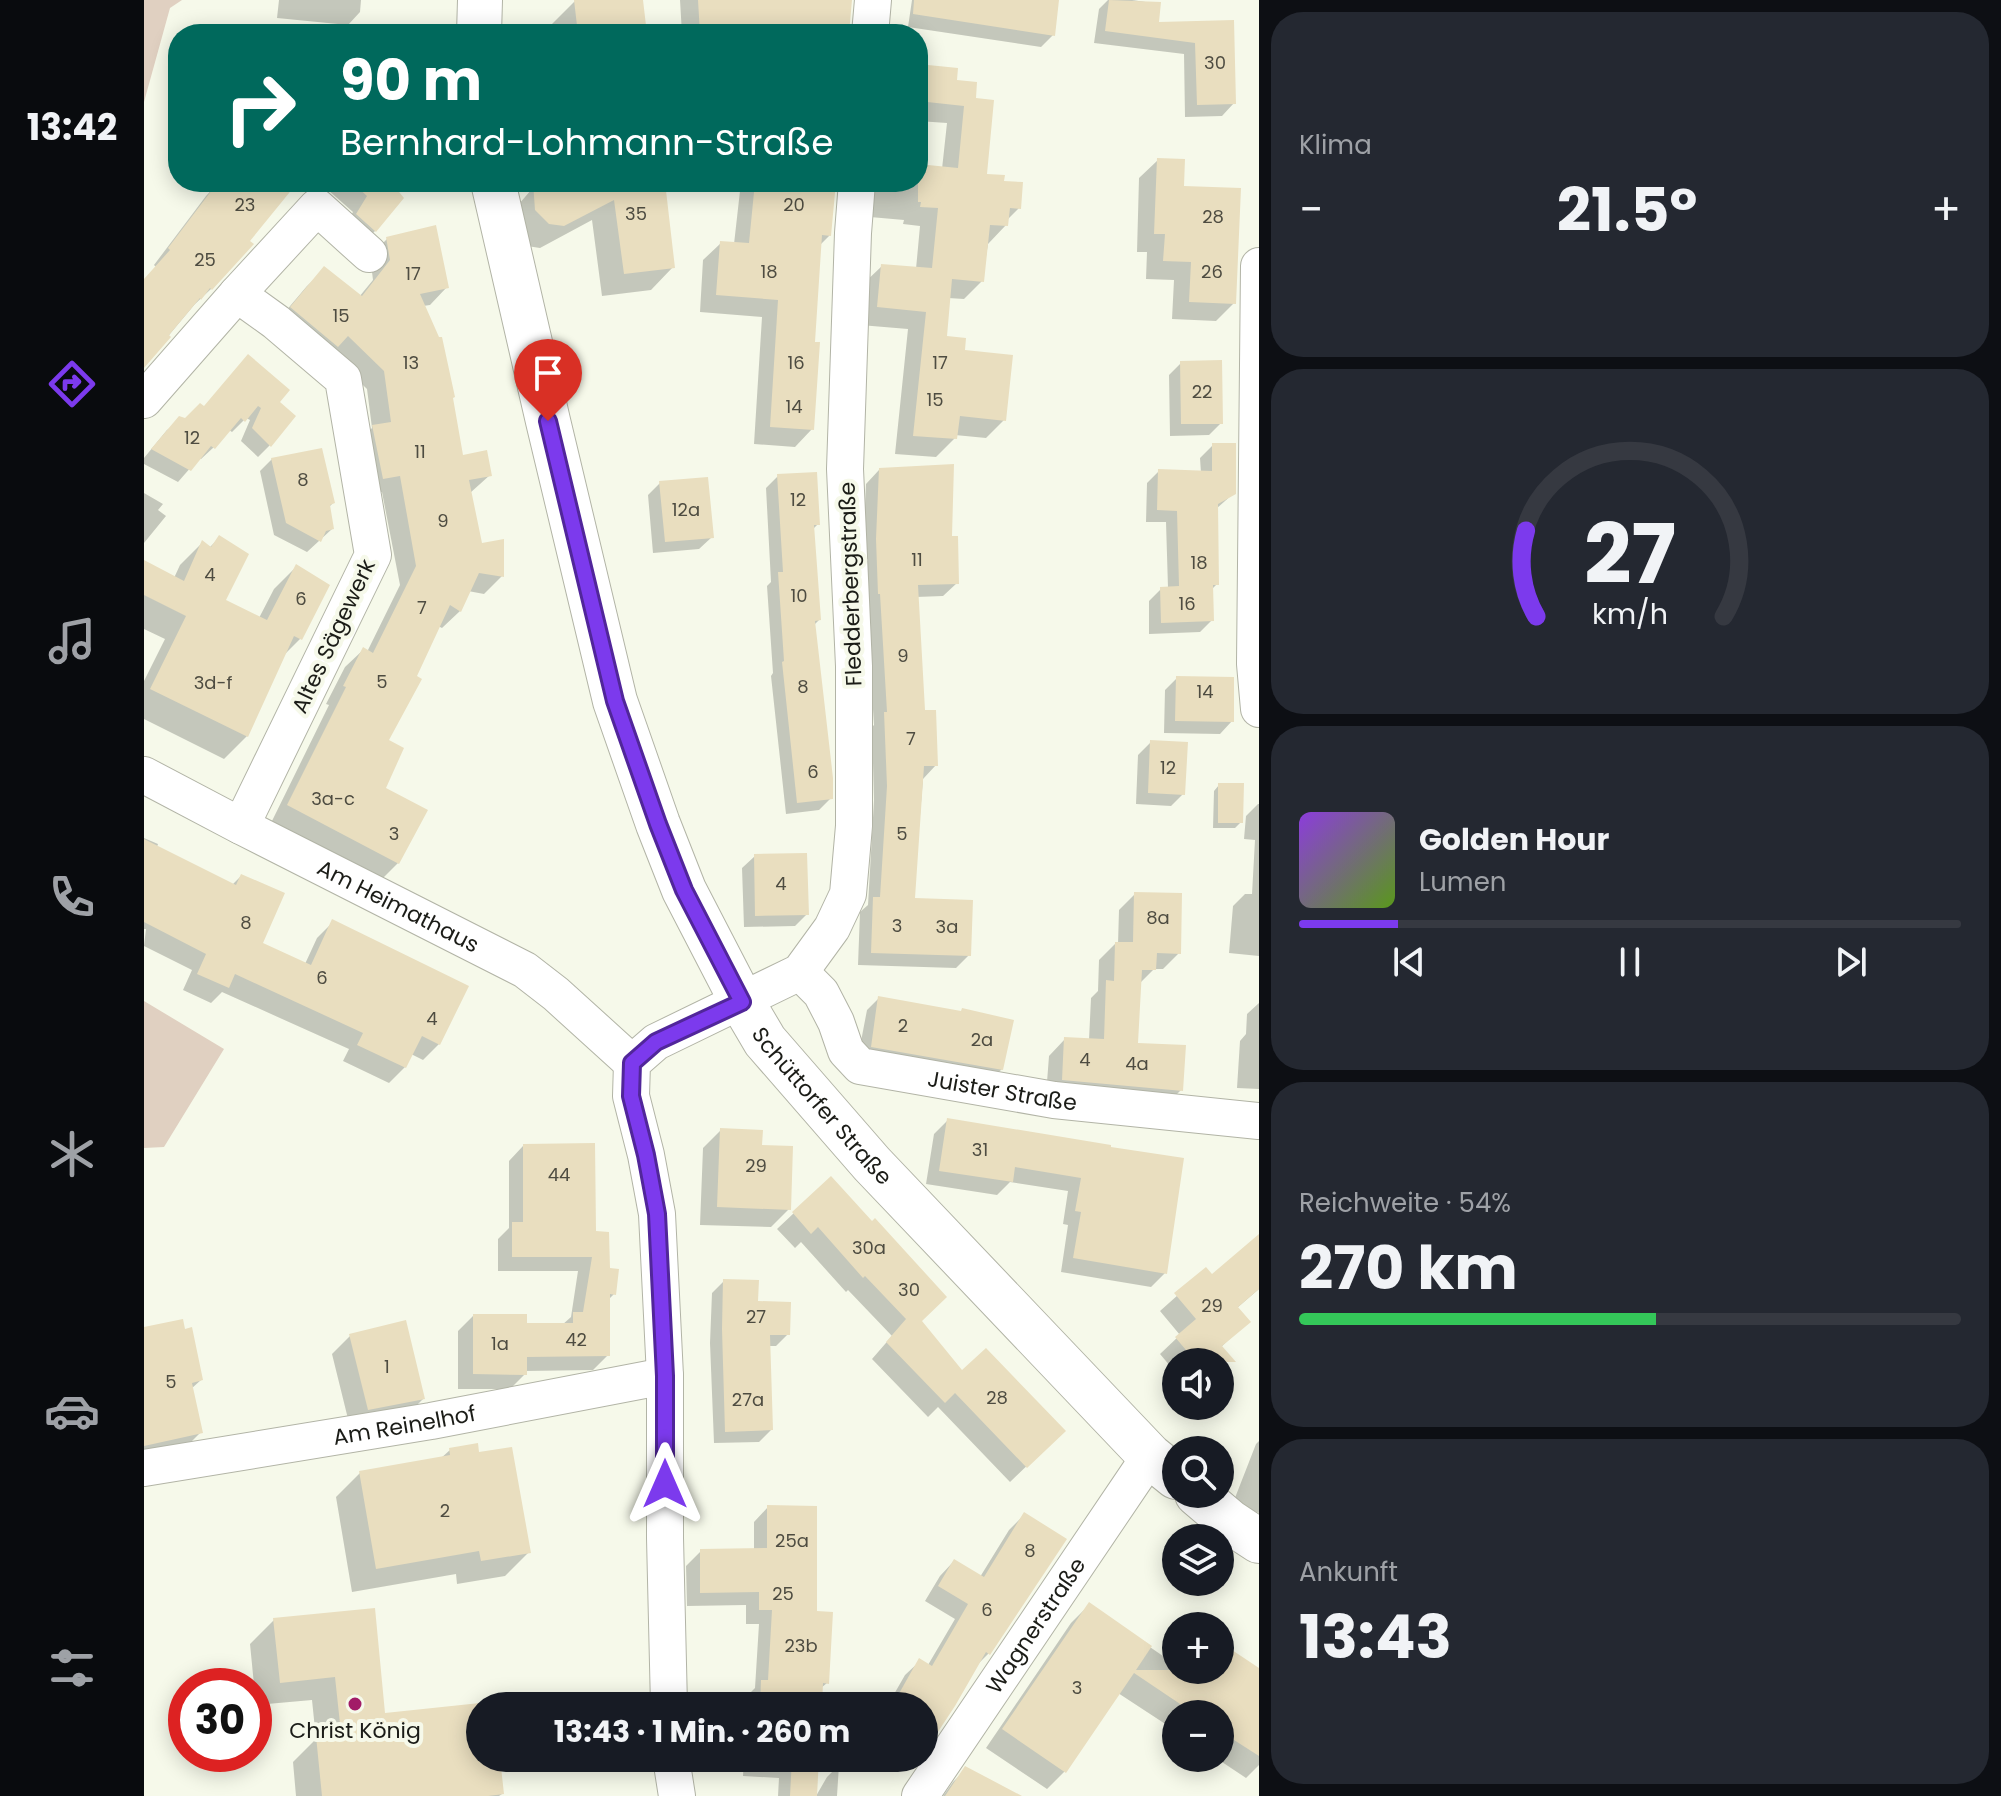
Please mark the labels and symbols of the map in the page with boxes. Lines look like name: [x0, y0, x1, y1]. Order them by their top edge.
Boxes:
house number: 30: [1204, 50, 1226, 75]
house number: 23: [235, 192, 255, 217]
house number: 20: [783, 192, 805, 217]
house number: 35: [625, 201, 647, 226]
house number: 28: [1202, 204, 1224, 229]
house number: 25: [194, 247, 216, 272]
house number: 18: [760, 259, 778, 284]
house number: 26: [1201, 259, 1223, 284]
house number: 17: [405, 261, 421, 286]
house number: 15: [332, 303, 350, 328]
pin: [514, 339, 582, 421]
house number: 13: [403, 350, 419, 375]
house number: 16: [787, 350, 805, 375]
house number: 17: [932, 350, 948, 375]
house number: 22: [1192, 379, 1212, 404]
house number: 15: [926, 387, 944, 412]
house number: 14: [785, 394, 803, 419]
house number: 12: [184, 425, 200, 450]
house number: 11: [414, 439, 426, 464]
house number: 8: [297, 467, 309, 492]
street label: Fledderbergstraße: [831, 481, 870, 687]
house number: 12: [790, 487, 806, 512]
house number: 12a: [672, 497, 700, 522]
house number: 9: [437, 508, 449, 533]
house number: 11: [911, 547, 923, 572]
house number: 18: [1190, 550, 1208, 575]
street label: Altes Sägewerk: [284, 553, 383, 718]
house number: 4: [204, 562, 216, 587]
house number: 10: [790, 583, 808, 608]
house number: 6: [295, 586, 307, 611]
house number: 16: [1178, 591, 1196, 616]
house number: 7: [417, 595, 427, 620]
house number: 9: [897, 643, 909, 668]
house number: 5: [376, 669, 388, 694]
house number: 3d-f: [194, 670, 232, 695]
house number: 8: [797, 674, 809, 699]
house number: 14: [1196, 679, 1214, 704]
house number: 7: [906, 726, 916, 751]
house number: 12: [1160, 755, 1176, 780]
house number: 6: [807, 759, 819, 784]
house number: 3a-c: [311, 786, 355, 811]
house number: 3: [389, 821, 399, 846]
house number: 5: [896, 821, 908, 846]
street label: Am Heimathaus: [312, 852, 484, 960]
house number: 4: [775, 871, 787, 896]
house number: 8a: [1146, 905, 1170, 930]
house number: 8: [240, 910, 252, 935]
house number: 3: [892, 913, 902, 938]
house number: 3a: [936, 914, 958, 939]
house number: 6: [316, 965, 328, 990]
house number: 4: [426, 1006, 438, 1031]
house number: 2: [898, 1013, 908, 1038]
street label: Schüttorfer Straße: [744, 1021, 899, 1192]
house number: 2a: [971, 1027, 993, 1052]
house number: 4: [1079, 1047, 1091, 1072]
house number: 4a: [1125, 1051, 1149, 1076]
street label: Juister Straße: [925, 1063, 1078, 1118]
house number: 31: [972, 1137, 988, 1162]
house number: 29: [745, 1153, 767, 1178]
house number: 44: [548, 1162, 570, 1187]
house number: 30a: [852, 1235, 886, 1260]
house number: 30: [898, 1277, 920, 1302]
house number: 29: [1201, 1293, 1223, 1318]
house number: 27: [746, 1304, 766, 1329]
house number: 42: [565, 1327, 587, 1352]
house number: 1a: [491, 1331, 509, 1356]
house number: 1: [384, 1354, 390, 1379]
house number: 5: [165, 1369, 177, 1394]
house number: 28: [986, 1385, 1008, 1410]
house number: 27a: [732, 1387, 764, 1412]
street label: Am Reinelhof: [331, 1398, 479, 1453]
position arrow: [623, 1442, 707, 1526]
house number: 2: [440, 1498, 450, 1523]
house number: 25a: [775, 1528, 809, 1553]
house number: 8: [1024, 1538, 1036, 1563]
street label: Wagnerstraße: [979, 1551, 1093, 1700]
house number: 25: [772, 1581, 794, 1606]
house number: 6: [981, 1597, 993, 1622]
house number: 23b: [784, 1633, 818, 1658]
speed limit sign: 30: [168, 1668, 272, 1772]
house number: 3: [1072, 1675, 1082, 1700]
marker: Christ König: [346, 1695, 364, 1713]
place label: Christ König: [289, 1715, 421, 1746]

